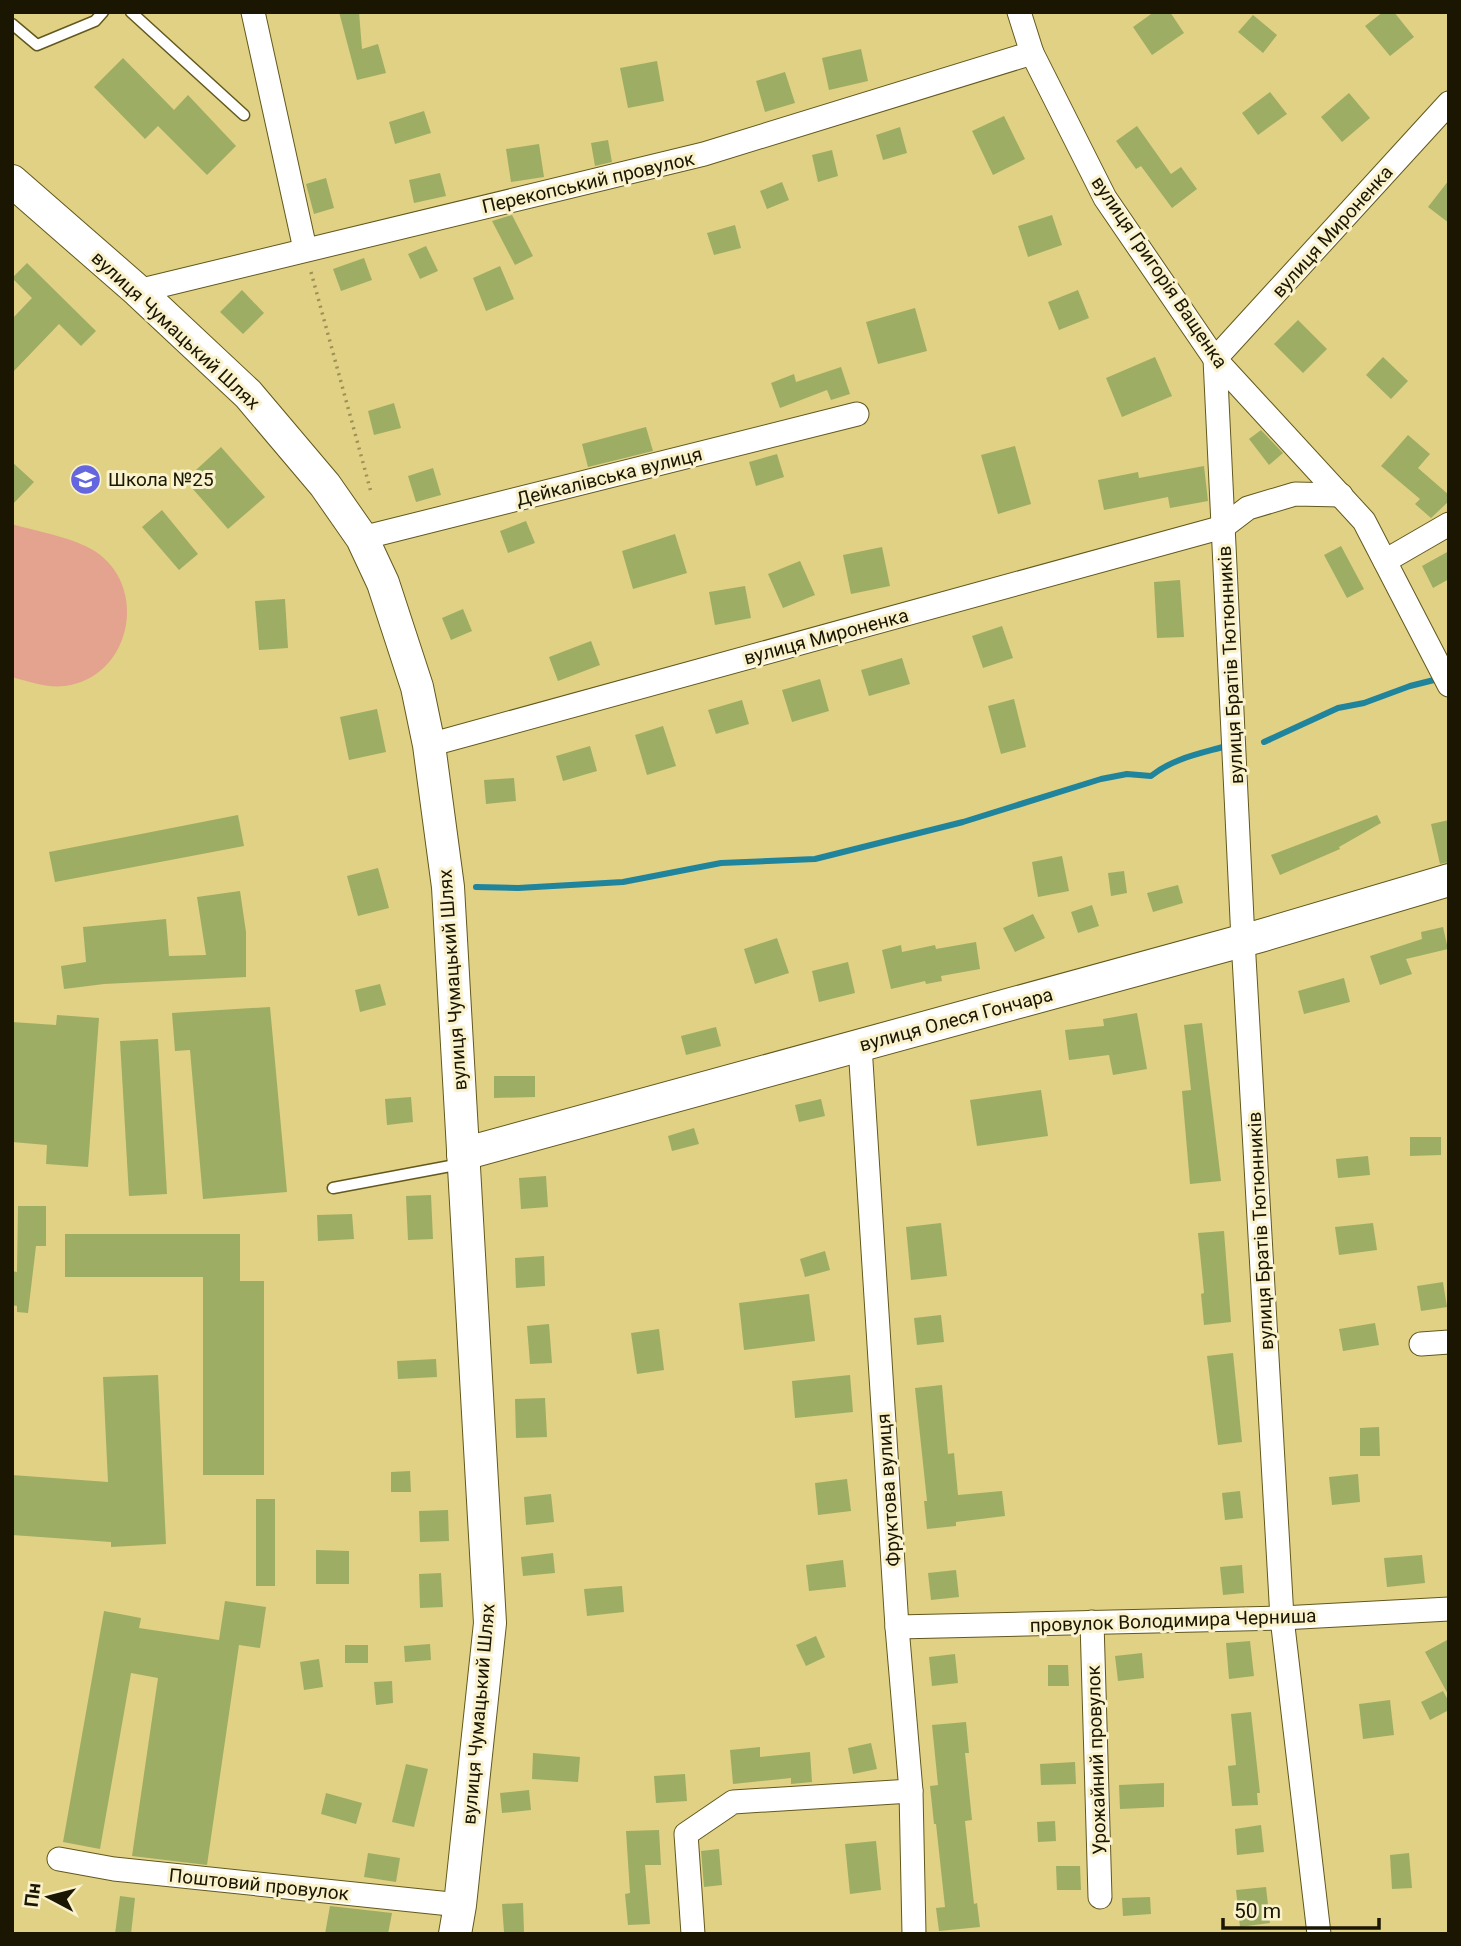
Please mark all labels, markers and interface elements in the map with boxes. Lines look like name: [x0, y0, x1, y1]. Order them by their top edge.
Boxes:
street label: Перекопський провулок: [480, 147, 697, 218]
street label: вулиця Мироненка: [1267, 161, 1398, 302]
street label: вулиця Григорія Ващенка: [1087, 172, 1233, 373]
street label: вулиця Чумацький Шлях: [87, 246, 265, 415]
street label: Дейкалівська вулиця: [514, 442, 705, 511]
school or university icon: Школа №25: [68, 462, 102, 496]
place label: Школа №25: [108, 468, 214, 491]
street label: вулиця Братів Тютюнників: [1213, 545, 1248, 785]
street label: вулиця Мироненка: [741, 603, 911, 670]
street label: вулиця Чумацький Шлях: [433, 868, 472, 1091]
street label: вулиця Олеся Гончара: [857, 983, 1055, 1056]
street label: вулиця Братів Тютюнників: [1243, 1111, 1278, 1351]
street label: Фруктова вулиця: [872, 1413, 905, 1567]
street label: вулиця Чумацький Шлях: [457, 1602, 500, 1825]
street label: провулок Володимира Черниша: [1029, 1604, 1317, 1637]
street label: Урожайний провулок: [1082, 1664, 1111, 1855]
north arrow: [14, 1862, 84, 1932]
street label: Поштовий провулок: [168, 1864, 351, 1905]
text: Пн: [20, 1882, 46, 1908]
scale bar: [1223, 1886, 1379, 1930]
text: 50 m: [1234, 1899, 1281, 1923]

